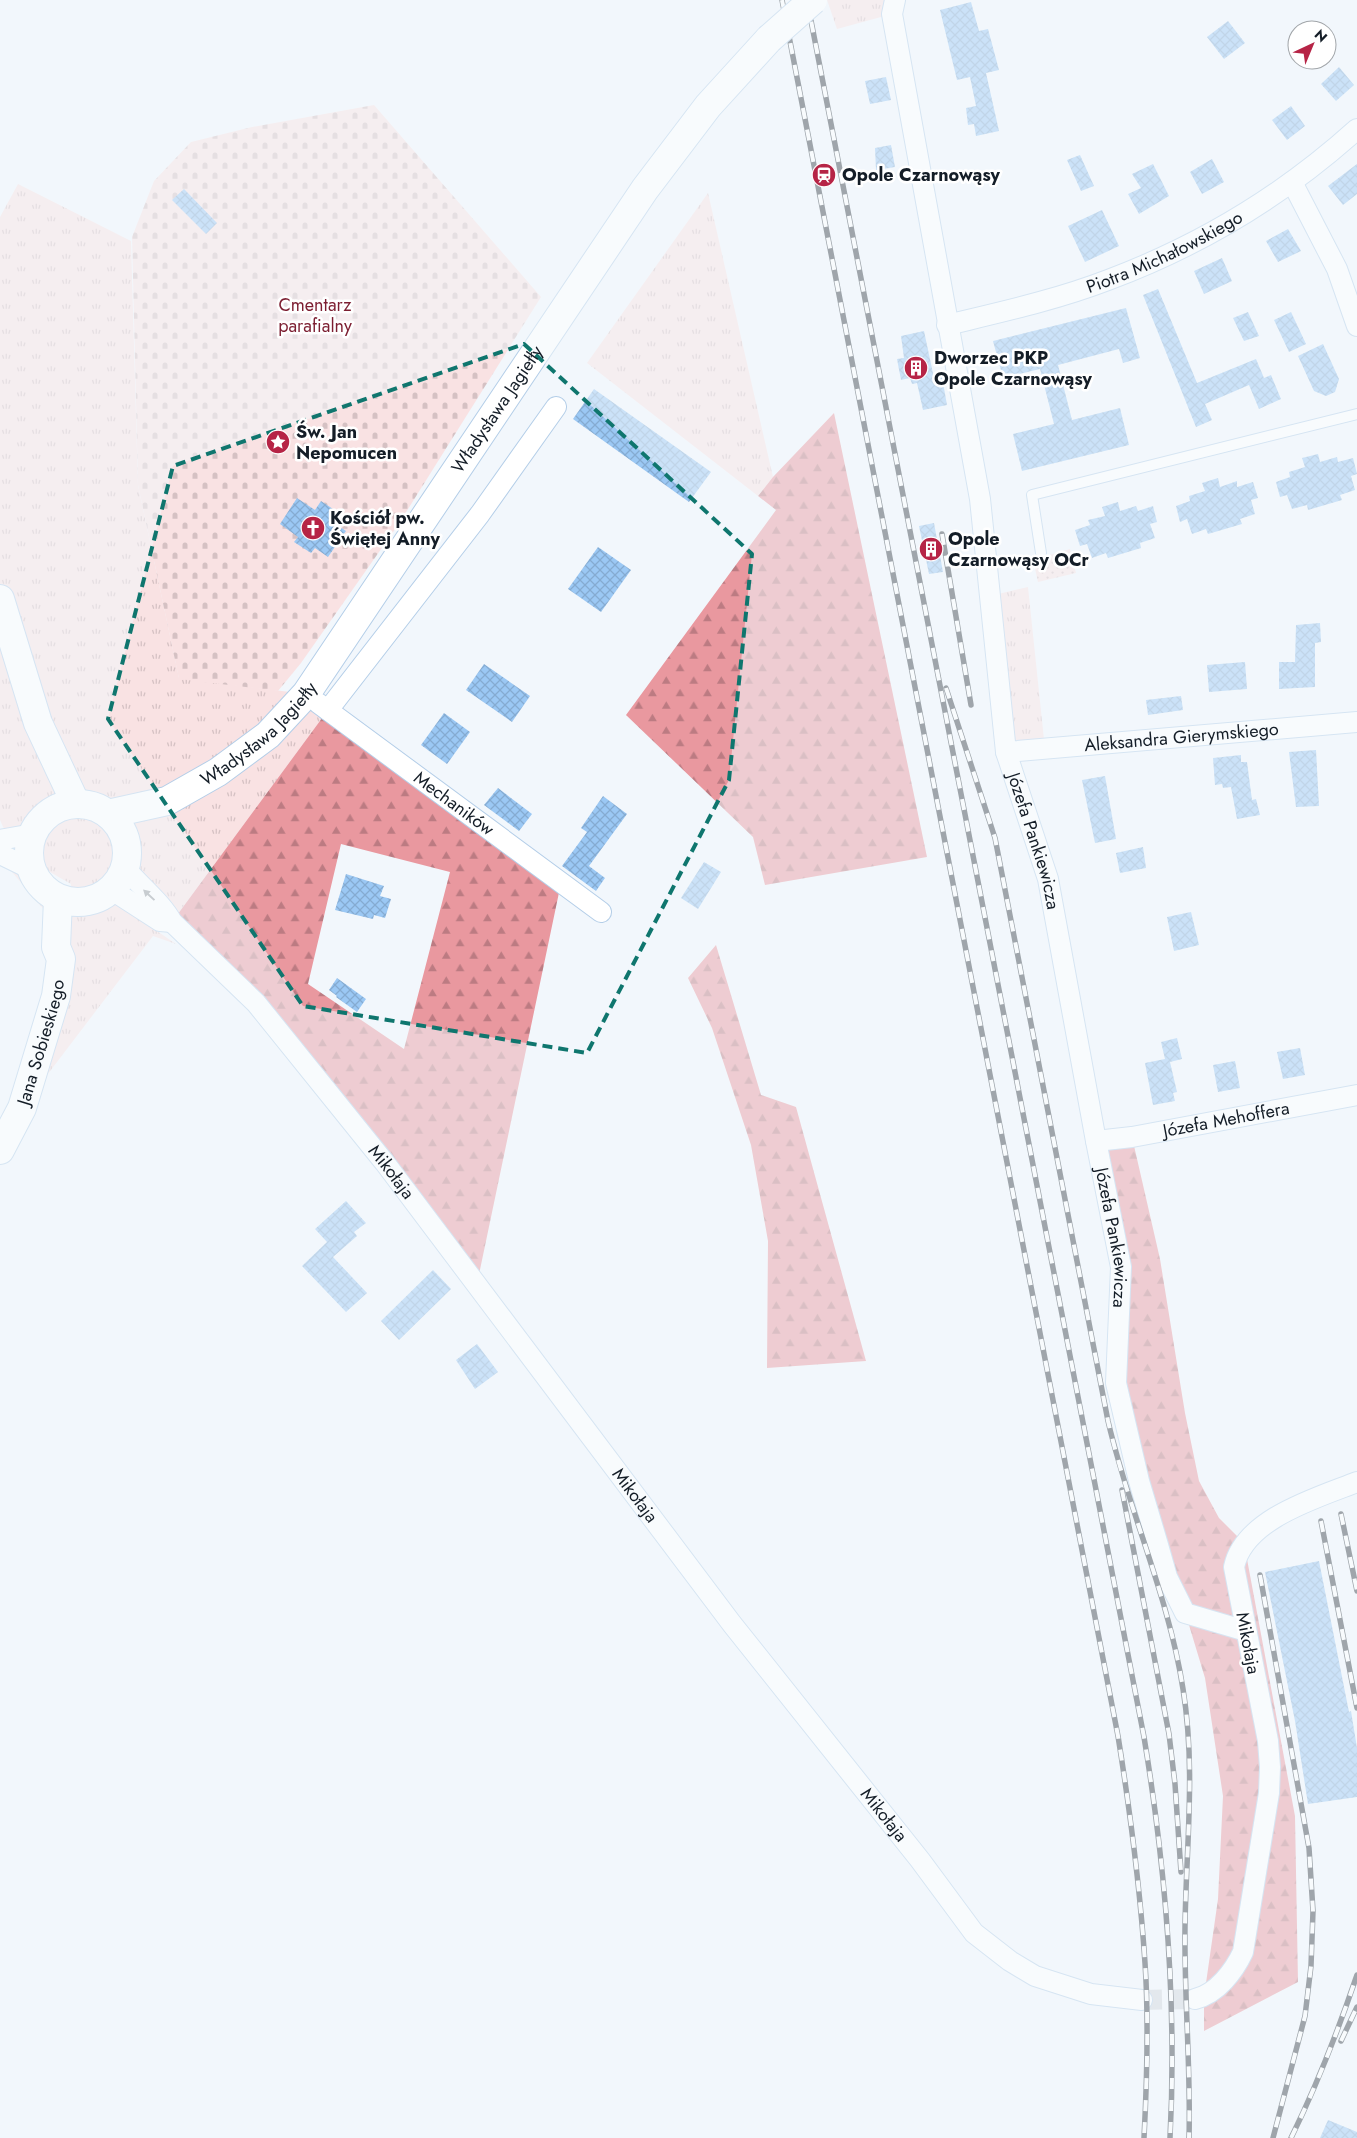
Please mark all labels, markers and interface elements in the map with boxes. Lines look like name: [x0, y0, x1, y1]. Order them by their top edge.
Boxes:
north arrow: [1287, 20, 1337, 70]
text: N: [1310, 25, 1332, 47]
station icon: Opole Czarnowąsy: [811, 162, 837, 188]
place label: Opole Czarnowąsy: [842, 162, 1000, 188]
street label: Piotra Michałowskiego: [1083, 204, 1248, 300]
park label: Cmentarz parafialny: [278, 292, 352, 339]
street label: Władysława Jagiełły: [445, 340, 549, 478]
place label: Dworzec PKP Opole Czarnowąsy: [934, 345, 1092, 392]
building icon: Dworzec PKP Opole Czarnowąsy: [903, 355, 929, 381]
place label: Św. Jan Nepomucen: [296, 419, 397, 466]
place icon: Św. Jan Nepomucen: [265, 429, 291, 455]
place label: Kościół pw. Świętej Anny: [330, 505, 440, 552]
church icon: Kościół pw. Świętej Anny: [300, 515, 326, 541]
place label: Opole Czarnowąsy OCr: [948, 526, 1090, 573]
building icon: Opole Czarnowąsy OCr: [918, 536, 944, 562]
street label: Władysława Jagiełły: [196, 677, 324, 792]
street label: Aleksandra Gierymskiego: [1083, 716, 1280, 758]
street label: Mechaników: [408, 765, 500, 842]
street label: Józefa Pankiewicza: [1000, 767, 1066, 911]
one-way arrow: [143, 889, 155, 901]
street label: Jana Sobieskiego: [10, 978, 71, 1110]
street label: Józefa Mehoffera: [1159, 1095, 1291, 1144]
street label: Mikołaja: [362, 1139, 421, 1205]
street label: Józefa Pankiewicza: [1088, 1163, 1134, 1308]
street label: Mikołaja: [606, 1462, 664, 1528]
street label: Mikołaja: [1229, 1610, 1267, 1676]
street label: Mikołaja: [854, 1782, 914, 1847]

